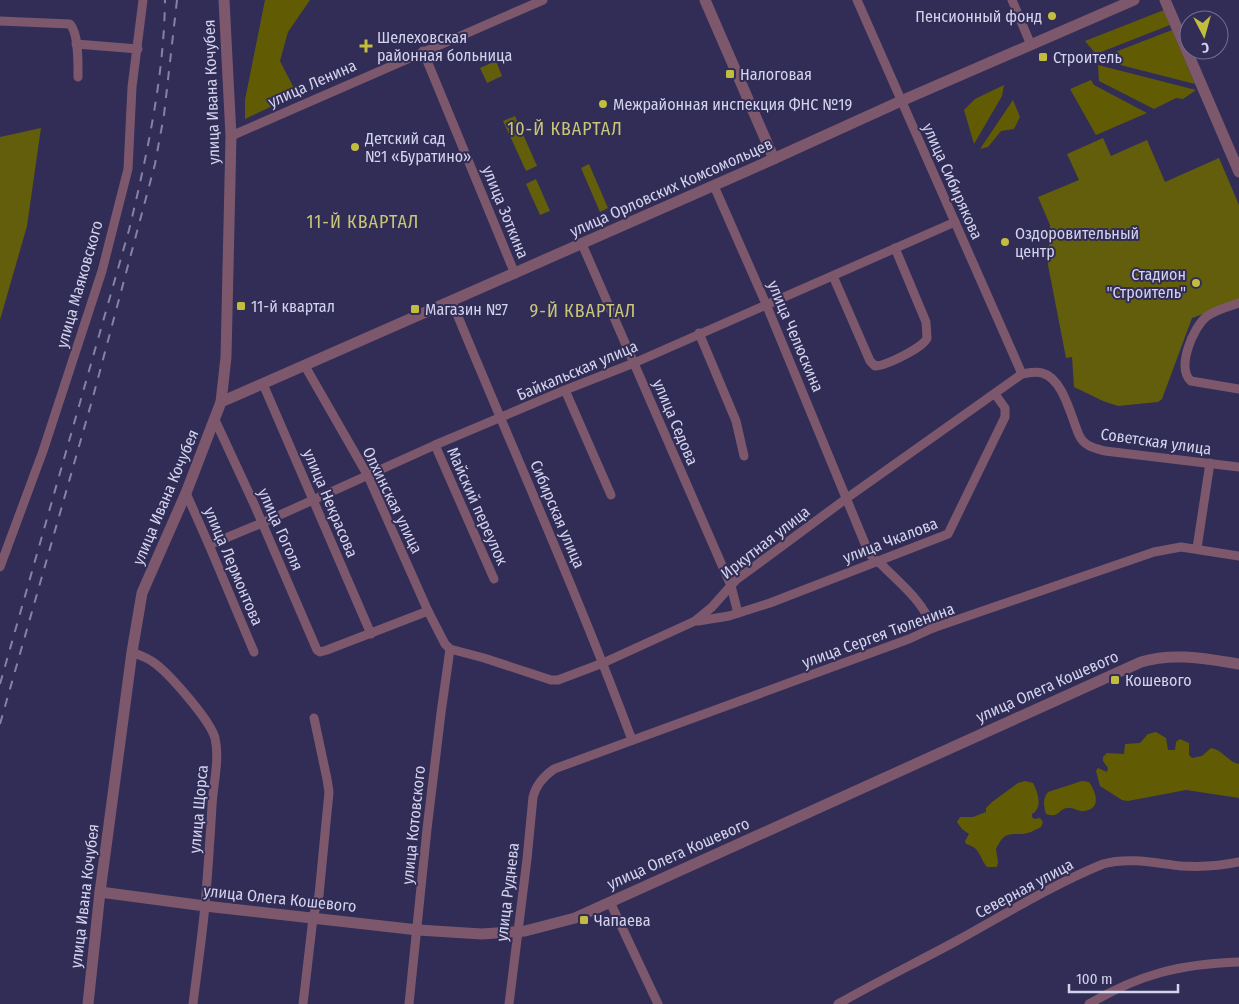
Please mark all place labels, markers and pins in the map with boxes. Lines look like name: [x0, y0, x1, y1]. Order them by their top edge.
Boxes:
place label: Пенсионный фонд: [915, 7, 1042, 26]
marker: Пенсионный фонд: [1046, 10, 1058, 22]
place label: Шелеховская районная больница: [377, 28, 513, 65]
marker: Шелеховская районная больница: [359, 39, 373, 53]
place label: Строитель: [1053, 48, 1122, 67]
marker: Строитель: [1037, 51, 1049, 63]
place label: Налоговая: [740, 65, 812, 84]
marker: Налоговая: [724, 68, 736, 80]
place label: Межрайонная инспекция ФНС №19: [613, 95, 853, 114]
marker: Межрайонная инспекция ФНС №19: [597, 98, 609, 110]
place label: Детский сад №1 «Буратино»: [364, 129, 471, 166]
marker: Детский сад №1 «Буратино»: [349, 141, 361, 153]
place label: Оздоровительный центр: [1015, 224, 1139, 261]
marker: Оздоровительный центр: [999, 236, 1011, 248]
place label: Стадион "Строитель": [1106, 265, 1186, 302]
marker: Стадион "Строитель": [1190, 277, 1202, 289]
place label: 11-й квартал: [251, 297, 335, 316]
marker: 11-й квартал: [235, 300, 247, 312]
place label: Магазин №7: [425, 300, 509, 319]
marker: Магазин №7: [409, 303, 421, 315]
place label: Кошевого: [1125, 671, 1192, 690]
marker: Кошевого: [1109, 674, 1121, 686]
place label: Чапаева: [594, 911, 651, 930]
marker: Чапаева: [578, 914, 590, 926]

